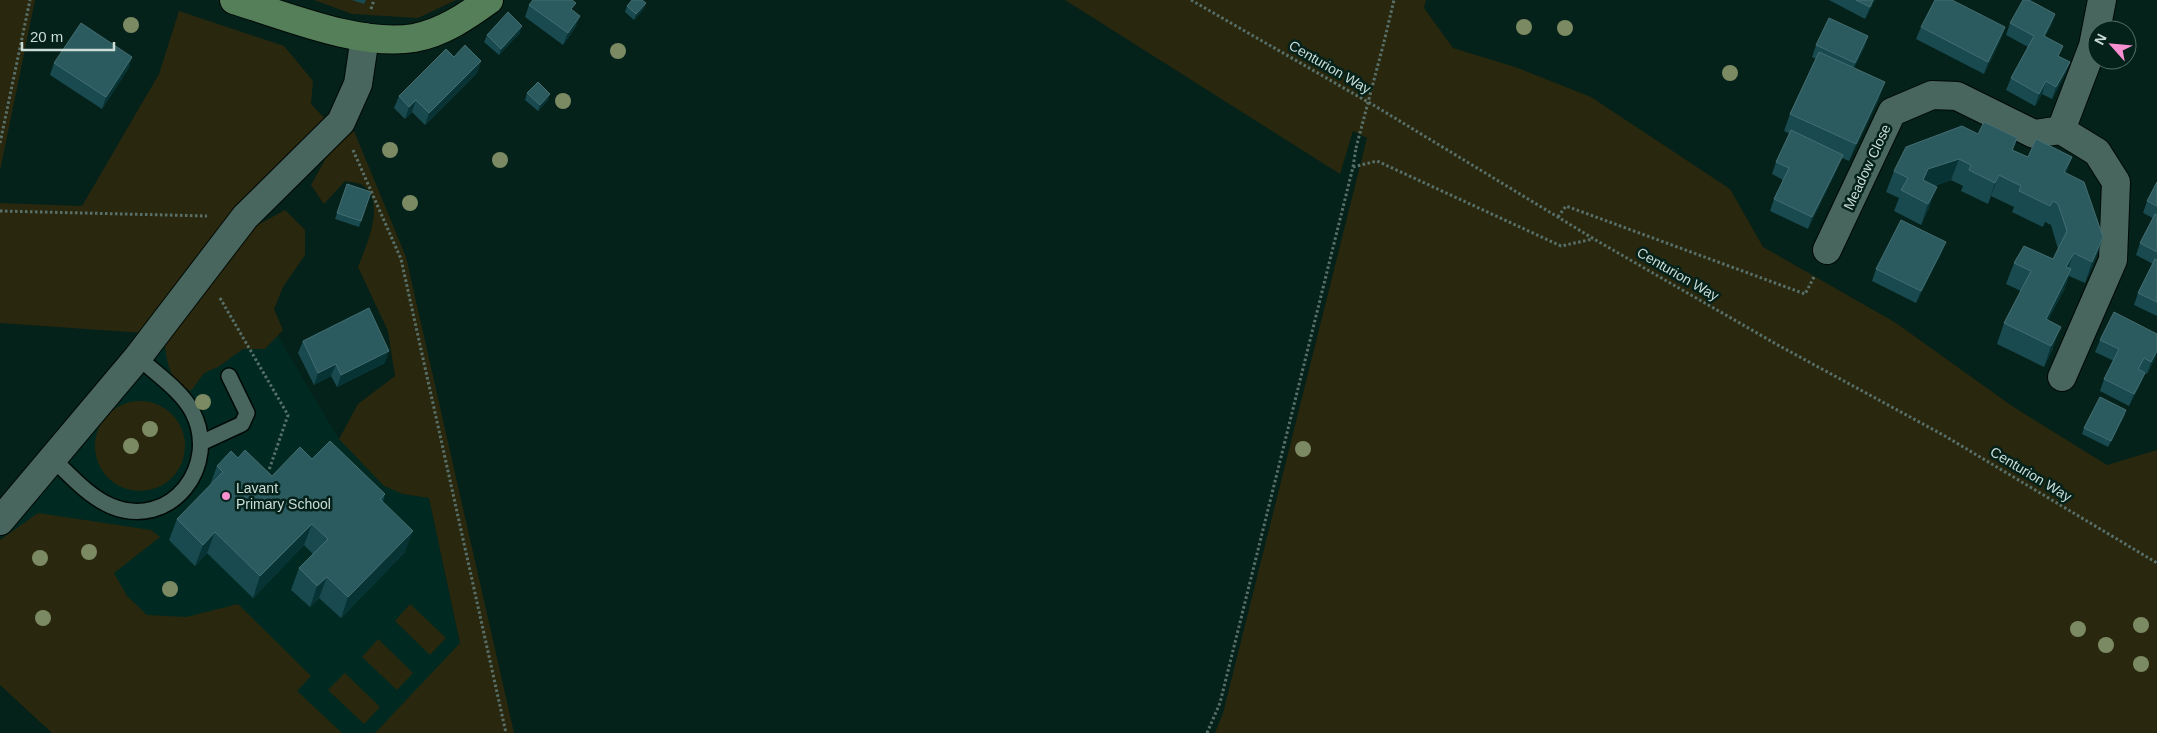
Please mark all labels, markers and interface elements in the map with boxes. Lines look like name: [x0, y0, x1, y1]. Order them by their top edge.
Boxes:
scale bar: [22, 20, 115, 52]
north arrow: [2087, 20, 2137, 70]
text: 20 m: [30, 28, 63, 45]
text: N: [2091, 31, 2110, 47]
street label: Centurion Way: [1286, 37, 1374, 97]
street label: Meadow Close: [1840, 121, 1894, 212]
street label: Centurion Way: [1634, 244, 1722, 304]
street label: Centurion Way: [1987, 443, 2075, 505]
place label: Lavant Primary School: [236, 480, 331, 512]
marker: Lavant Primary School: [220, 490, 232, 502]

